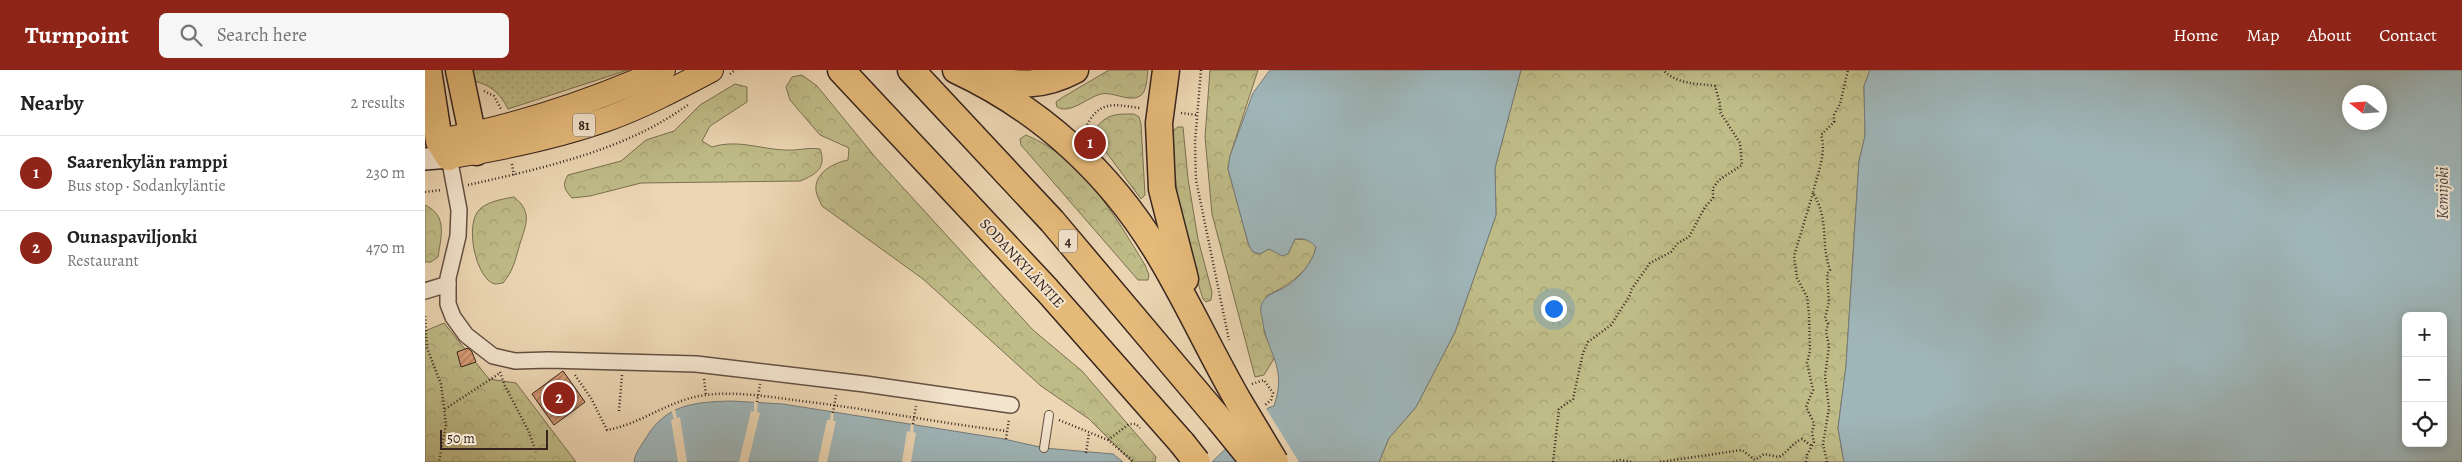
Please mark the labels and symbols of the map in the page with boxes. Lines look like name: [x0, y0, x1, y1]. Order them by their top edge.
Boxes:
north arrow: [2342, 85, 2387, 130]
road number: 81: [573, 114, 595, 136]
pin: 1: [1074, 124, 1106, 162]
water label: Kemijoki: [2432, 167, 2454, 219]
street label: SODANKYLÄNTIE: [975, 214, 1069, 312]
road number: 4: [1059, 230, 1077, 252]
your location: [1541, 296, 1567, 322]
pin: 2: [543, 379, 575, 417]
scale bar: [440, 427, 547, 450]

